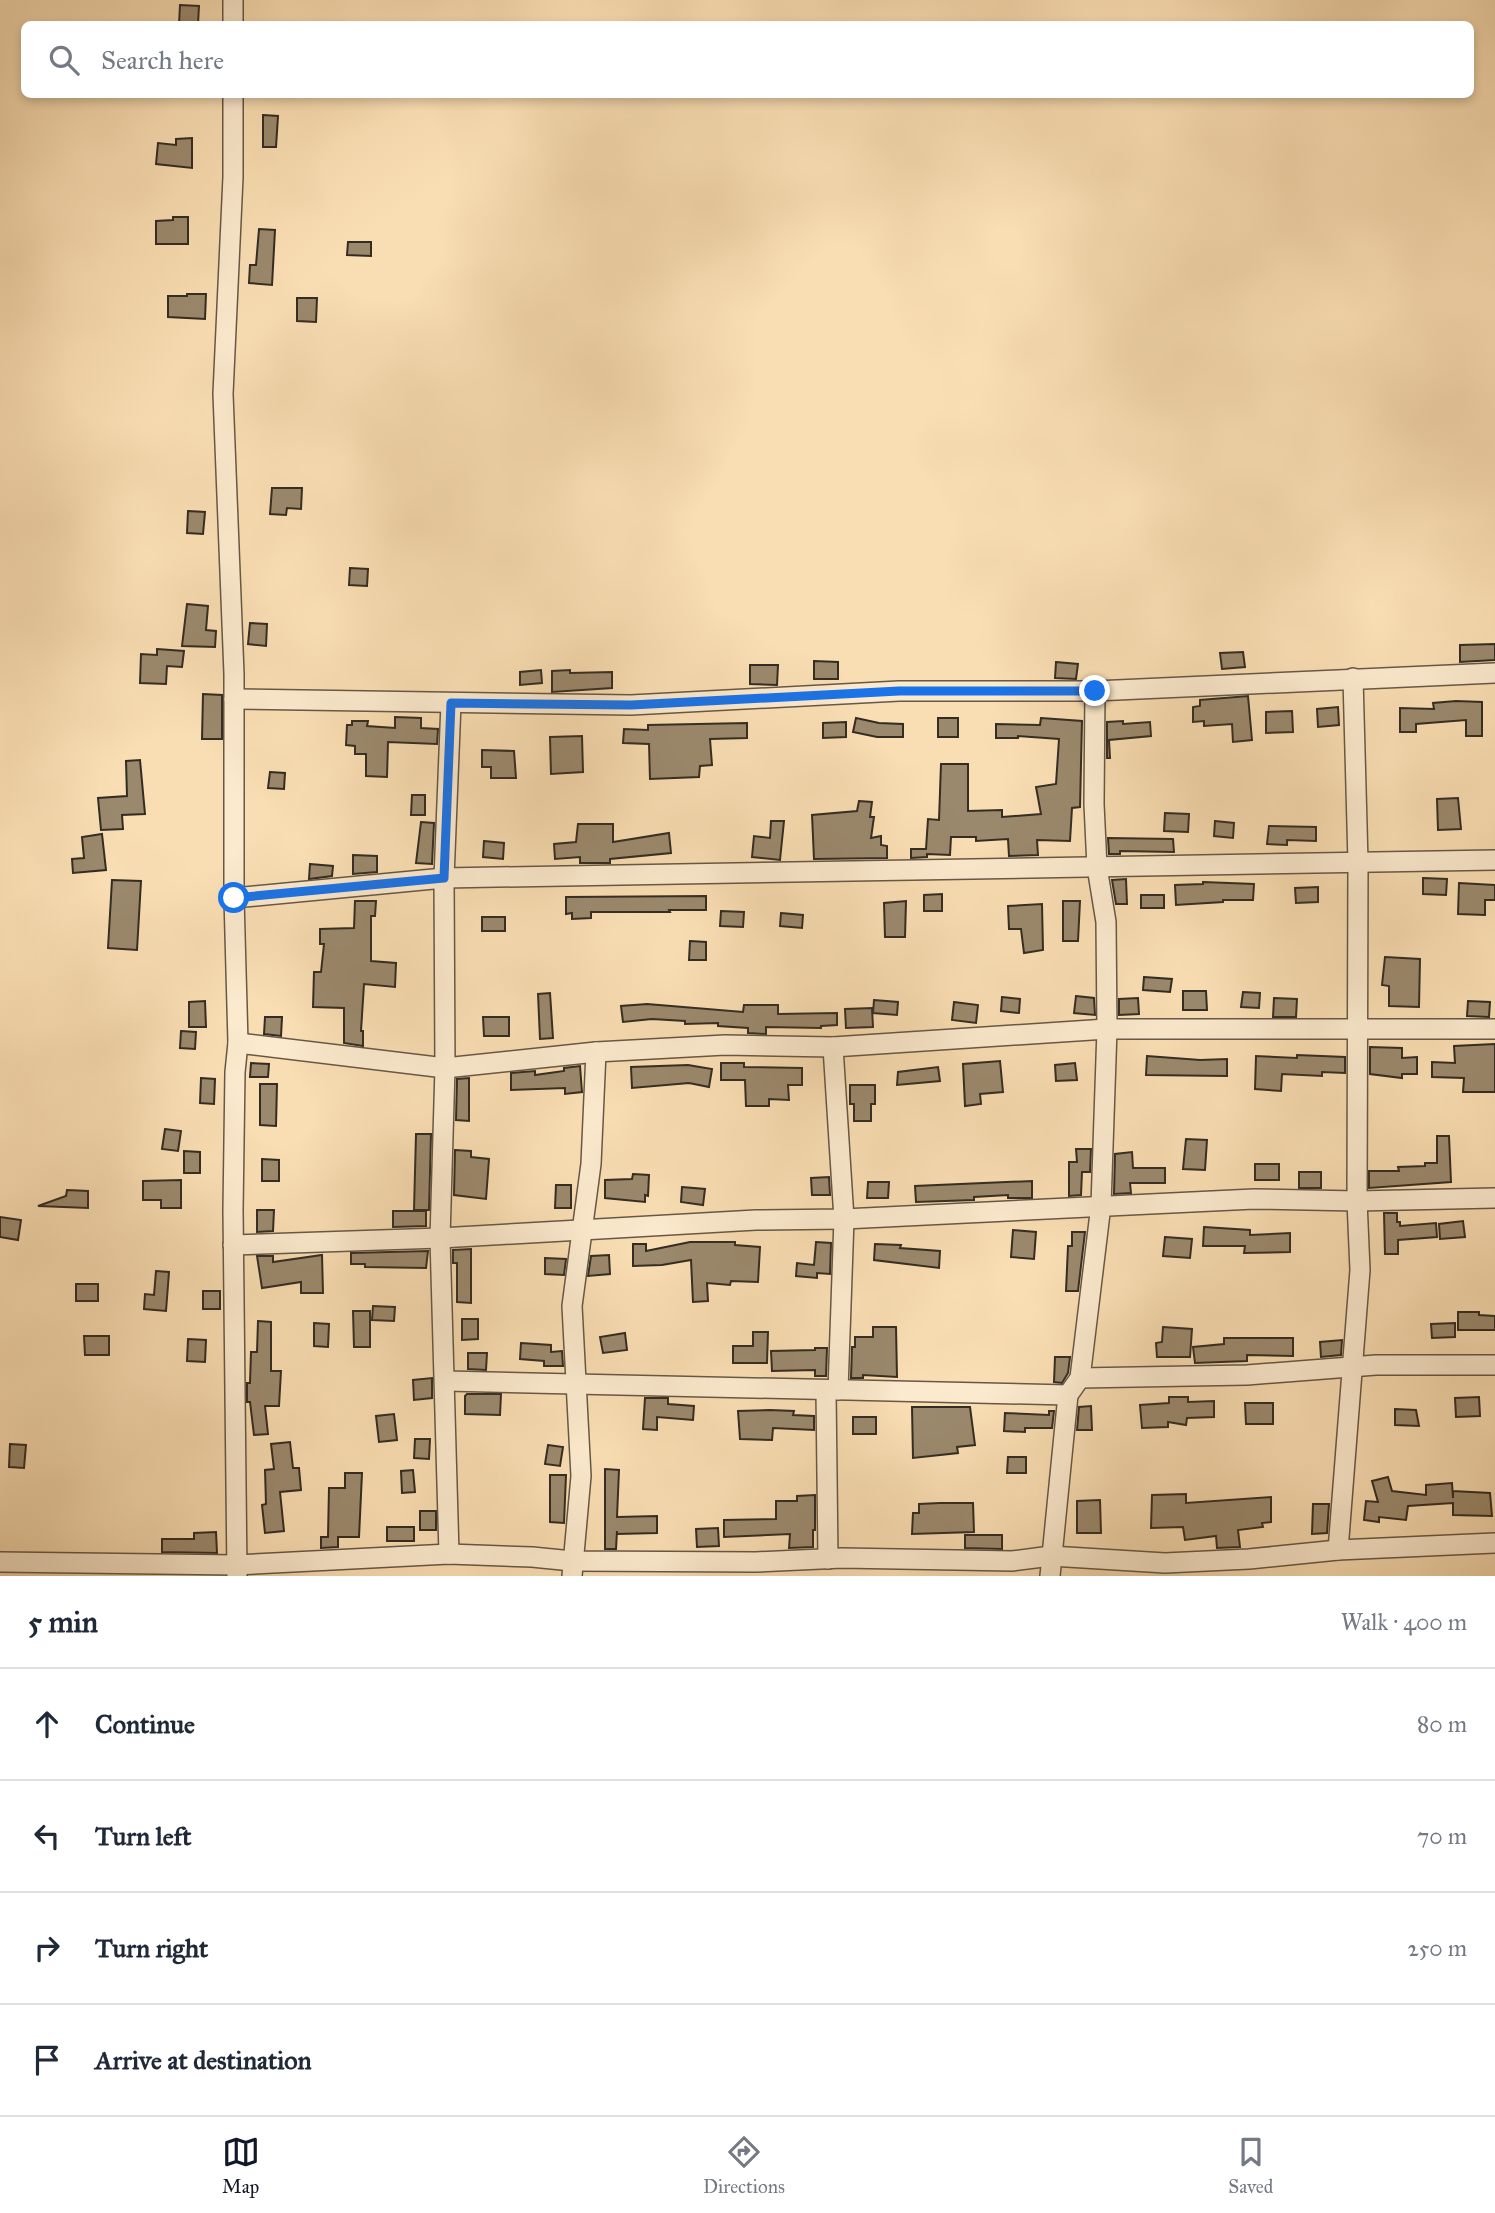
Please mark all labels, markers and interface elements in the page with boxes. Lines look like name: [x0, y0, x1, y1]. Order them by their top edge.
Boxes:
search box: [21, 21, 1474, 98]
icon: search: [45, 41, 83, 79]
text: Search here: [101, 44, 224, 76]
route end: [1079, 675, 1110, 706]
route start: [218, 882, 249, 913]
text: 5 min: [28, 1604, 98, 1640]
text: Walk · 400 m: [1341, 1608, 1467, 1636]
icon: ahead: [28, 1705, 66, 1743]
text: Continue: [95, 1708, 195, 1740]
text: 80 m: [1417, 1710, 1467, 1738]
icon: left: [28, 1817, 66, 1855]
text: Turn left: [95, 1820, 191, 1852]
text: 70 m: [1417, 1822, 1467, 1850]
icon: right: [28, 1929, 66, 1967]
text: Turn right: [95, 1932, 208, 1964]
text: 250 m: [1407, 1934, 1467, 1962]
icon: arrive: [28, 2041, 66, 2079]
text: Arrive at destination: [95, 2044, 312, 2076]
tab: Map: [222, 2133, 260, 2198]
tab: Directions: [703, 2133, 785, 2198]
tab: Saved: [1228, 2133, 1273, 2198]

